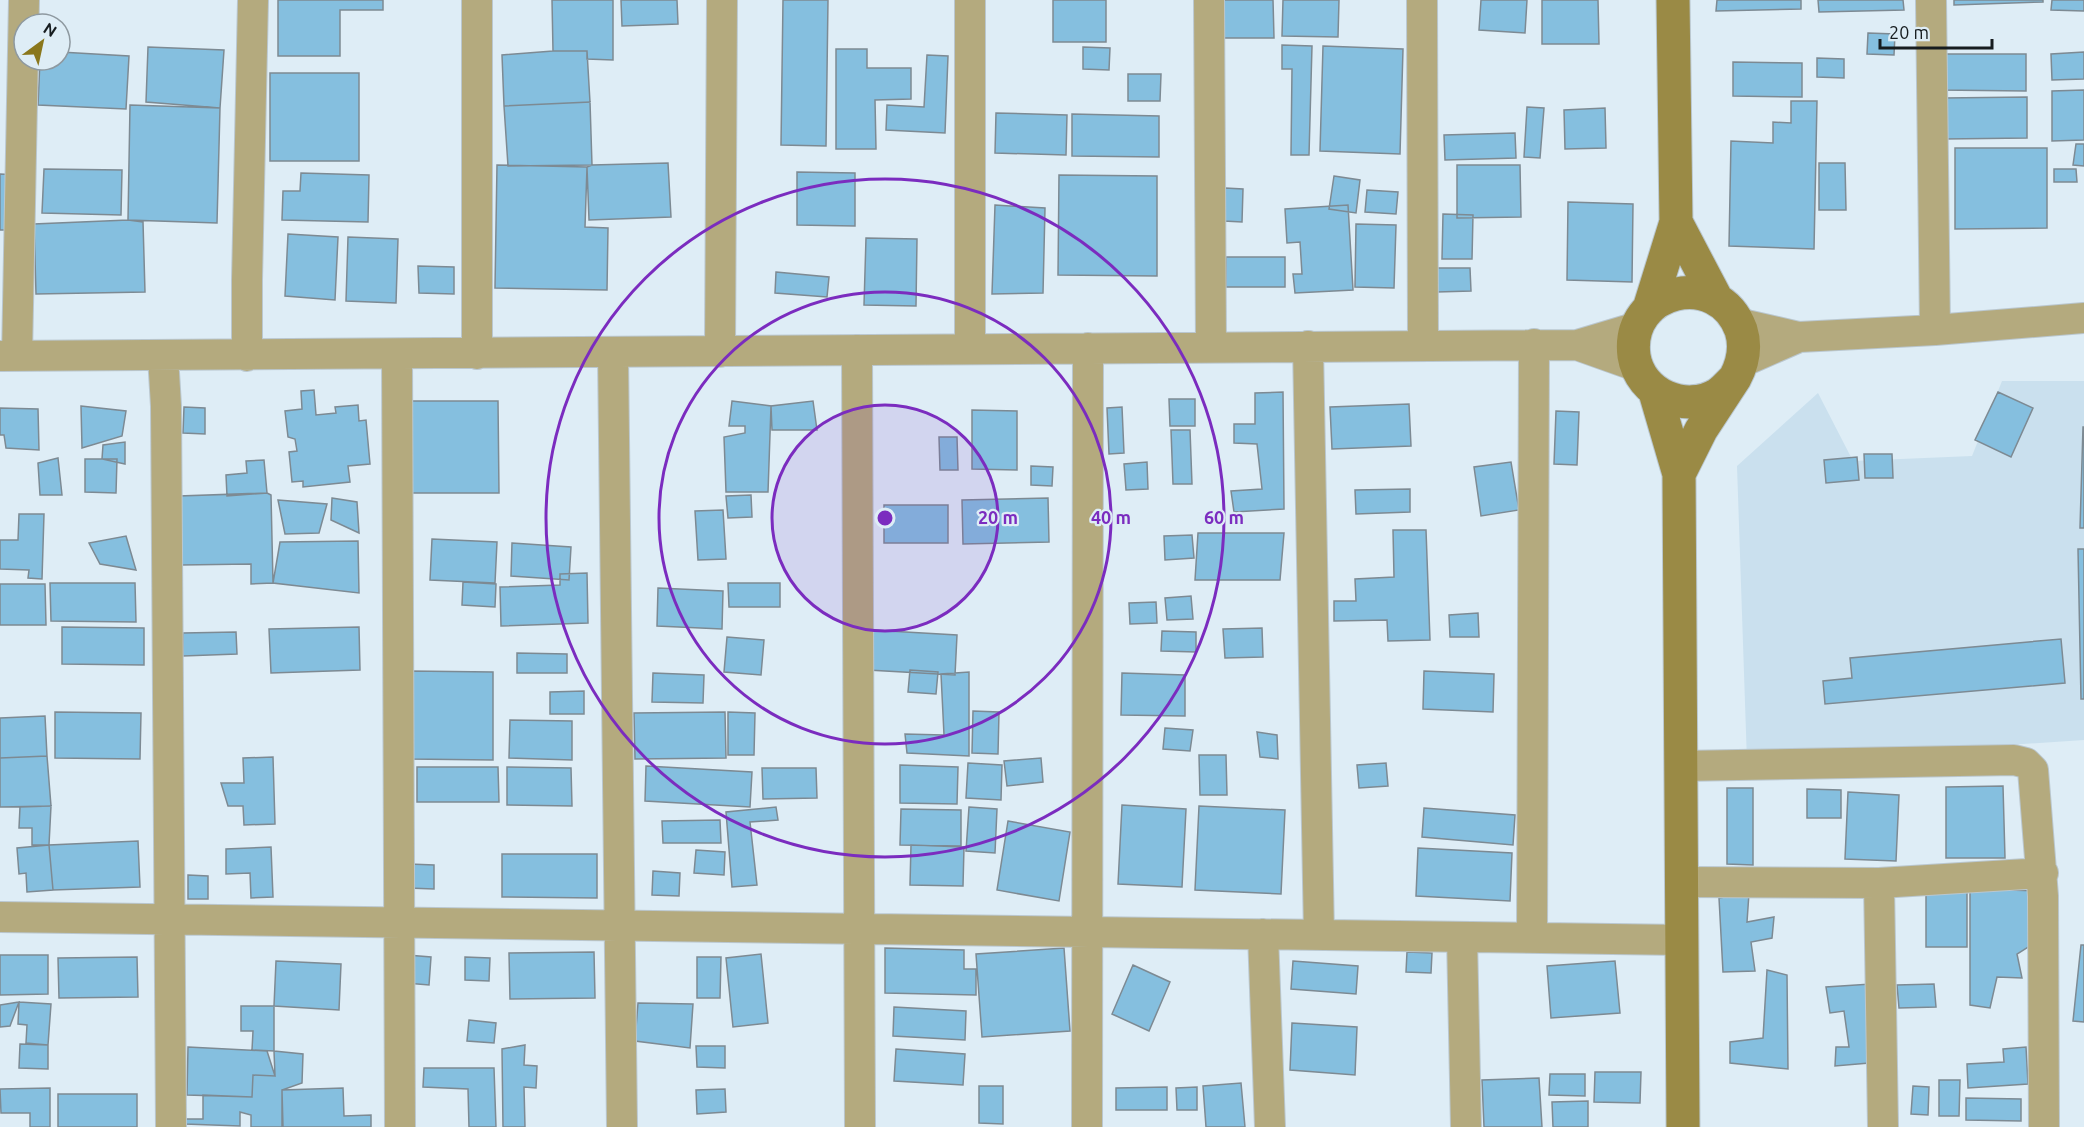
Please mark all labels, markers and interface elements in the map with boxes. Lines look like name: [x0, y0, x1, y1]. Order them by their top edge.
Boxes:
north arrow: [12, 12, 72, 72]
scale bar: [1880, 12, 1992, 50]
text: N: [40, 19, 60, 40]
text: 20 m: [1889, 22, 1929, 42]
text: 20 m: [978, 507, 1018, 527]
text: 40 m: [1091, 507, 1131, 527]
text: 60 m: [1204, 507, 1244, 527]
centre of rings: [875, 508, 895, 528]

